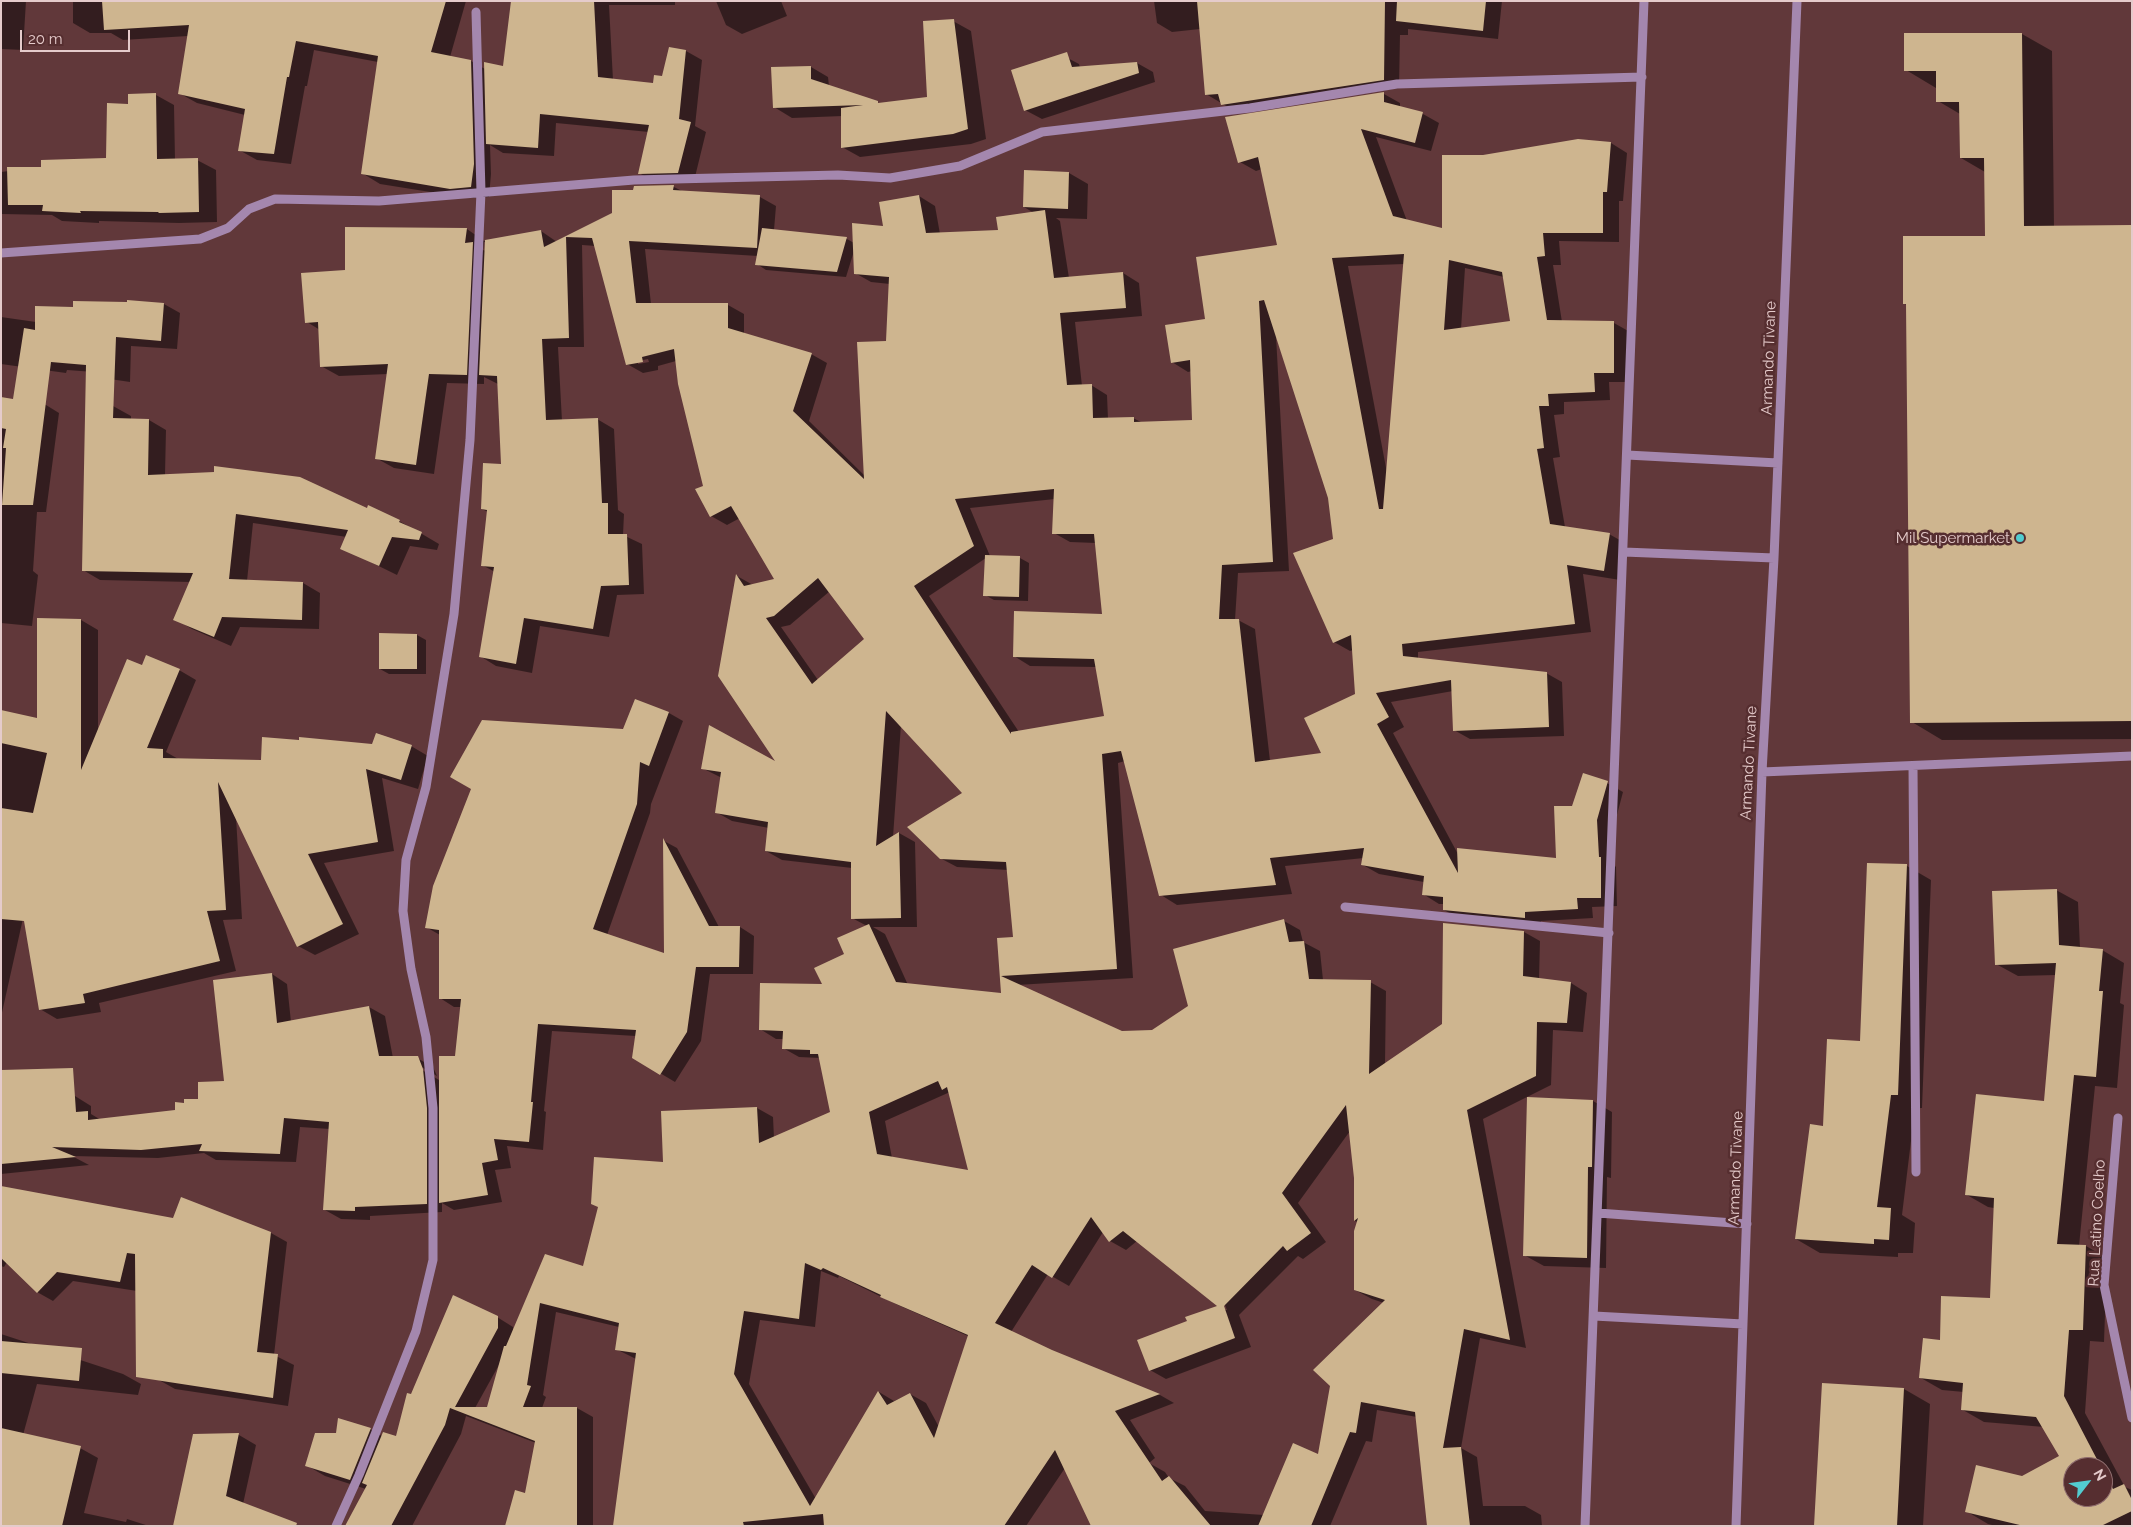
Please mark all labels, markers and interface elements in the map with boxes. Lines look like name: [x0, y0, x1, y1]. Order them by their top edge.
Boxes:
scale bar: [22, 20, 132, 52]
text: 20 m: [28, 30, 63, 48]
street label: Armando Tivane: [1758, 301, 1780, 415]
place label: Mil Supermarket: [1896, 529, 2010, 547]
marker: Mil Supermarket: [2014, 532, 2026, 544]
street label: Armando Tivane: [1737, 706, 1761, 820]
street label: Armando Tivane: [1725, 1111, 1747, 1225]
street label: Rua Latino Coelho: [2085, 1159, 2109, 1287]
north arrow: [2063, 1457, 2113, 1507]
text: N: [2091, 1466, 2110, 1484]

